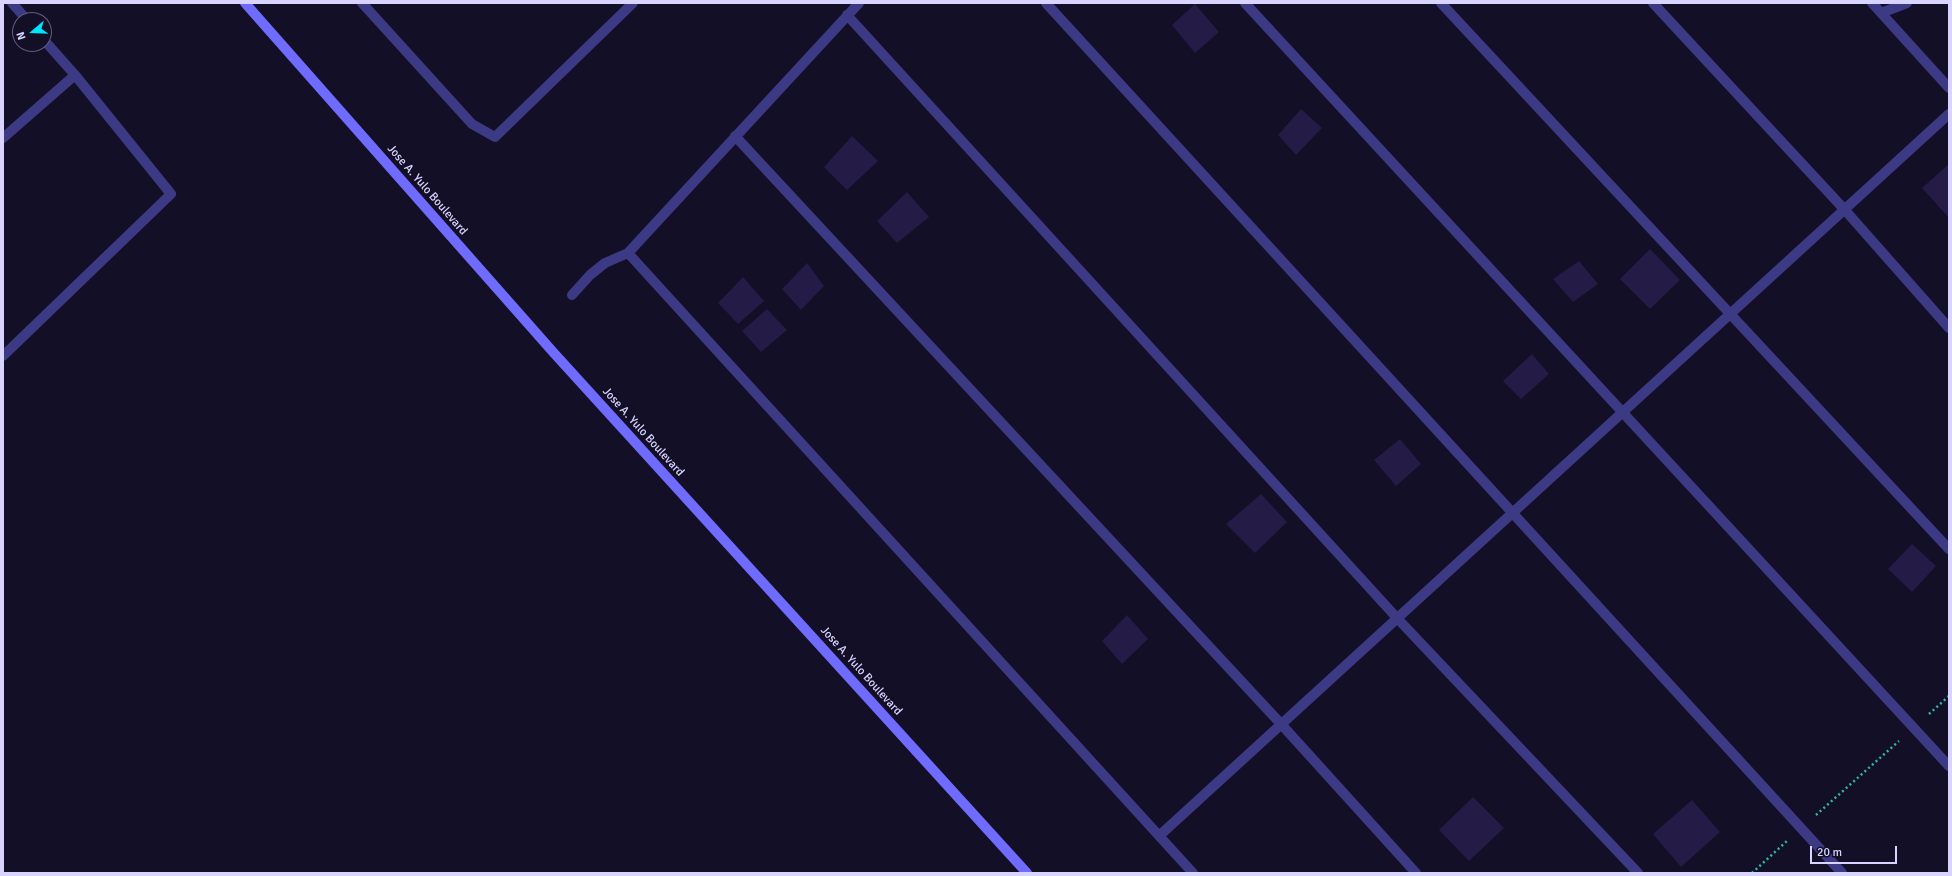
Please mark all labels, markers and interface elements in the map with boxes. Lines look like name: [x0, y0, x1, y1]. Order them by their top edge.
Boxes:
north arrow: [12, 12, 52, 52]
text: N: [14, 30, 29, 41]
street label: Jose A. Yulo Boulevard: [384, 142, 470, 238]
street label: Jose A. Yulo Boulevard: [599, 384, 687, 480]
street label: Jose A. Yulo Boulevard: [817, 623, 905, 719]
scale bar: [1812, 838, 1899, 864]
text: 20 m: [1817, 845, 1842, 860]

